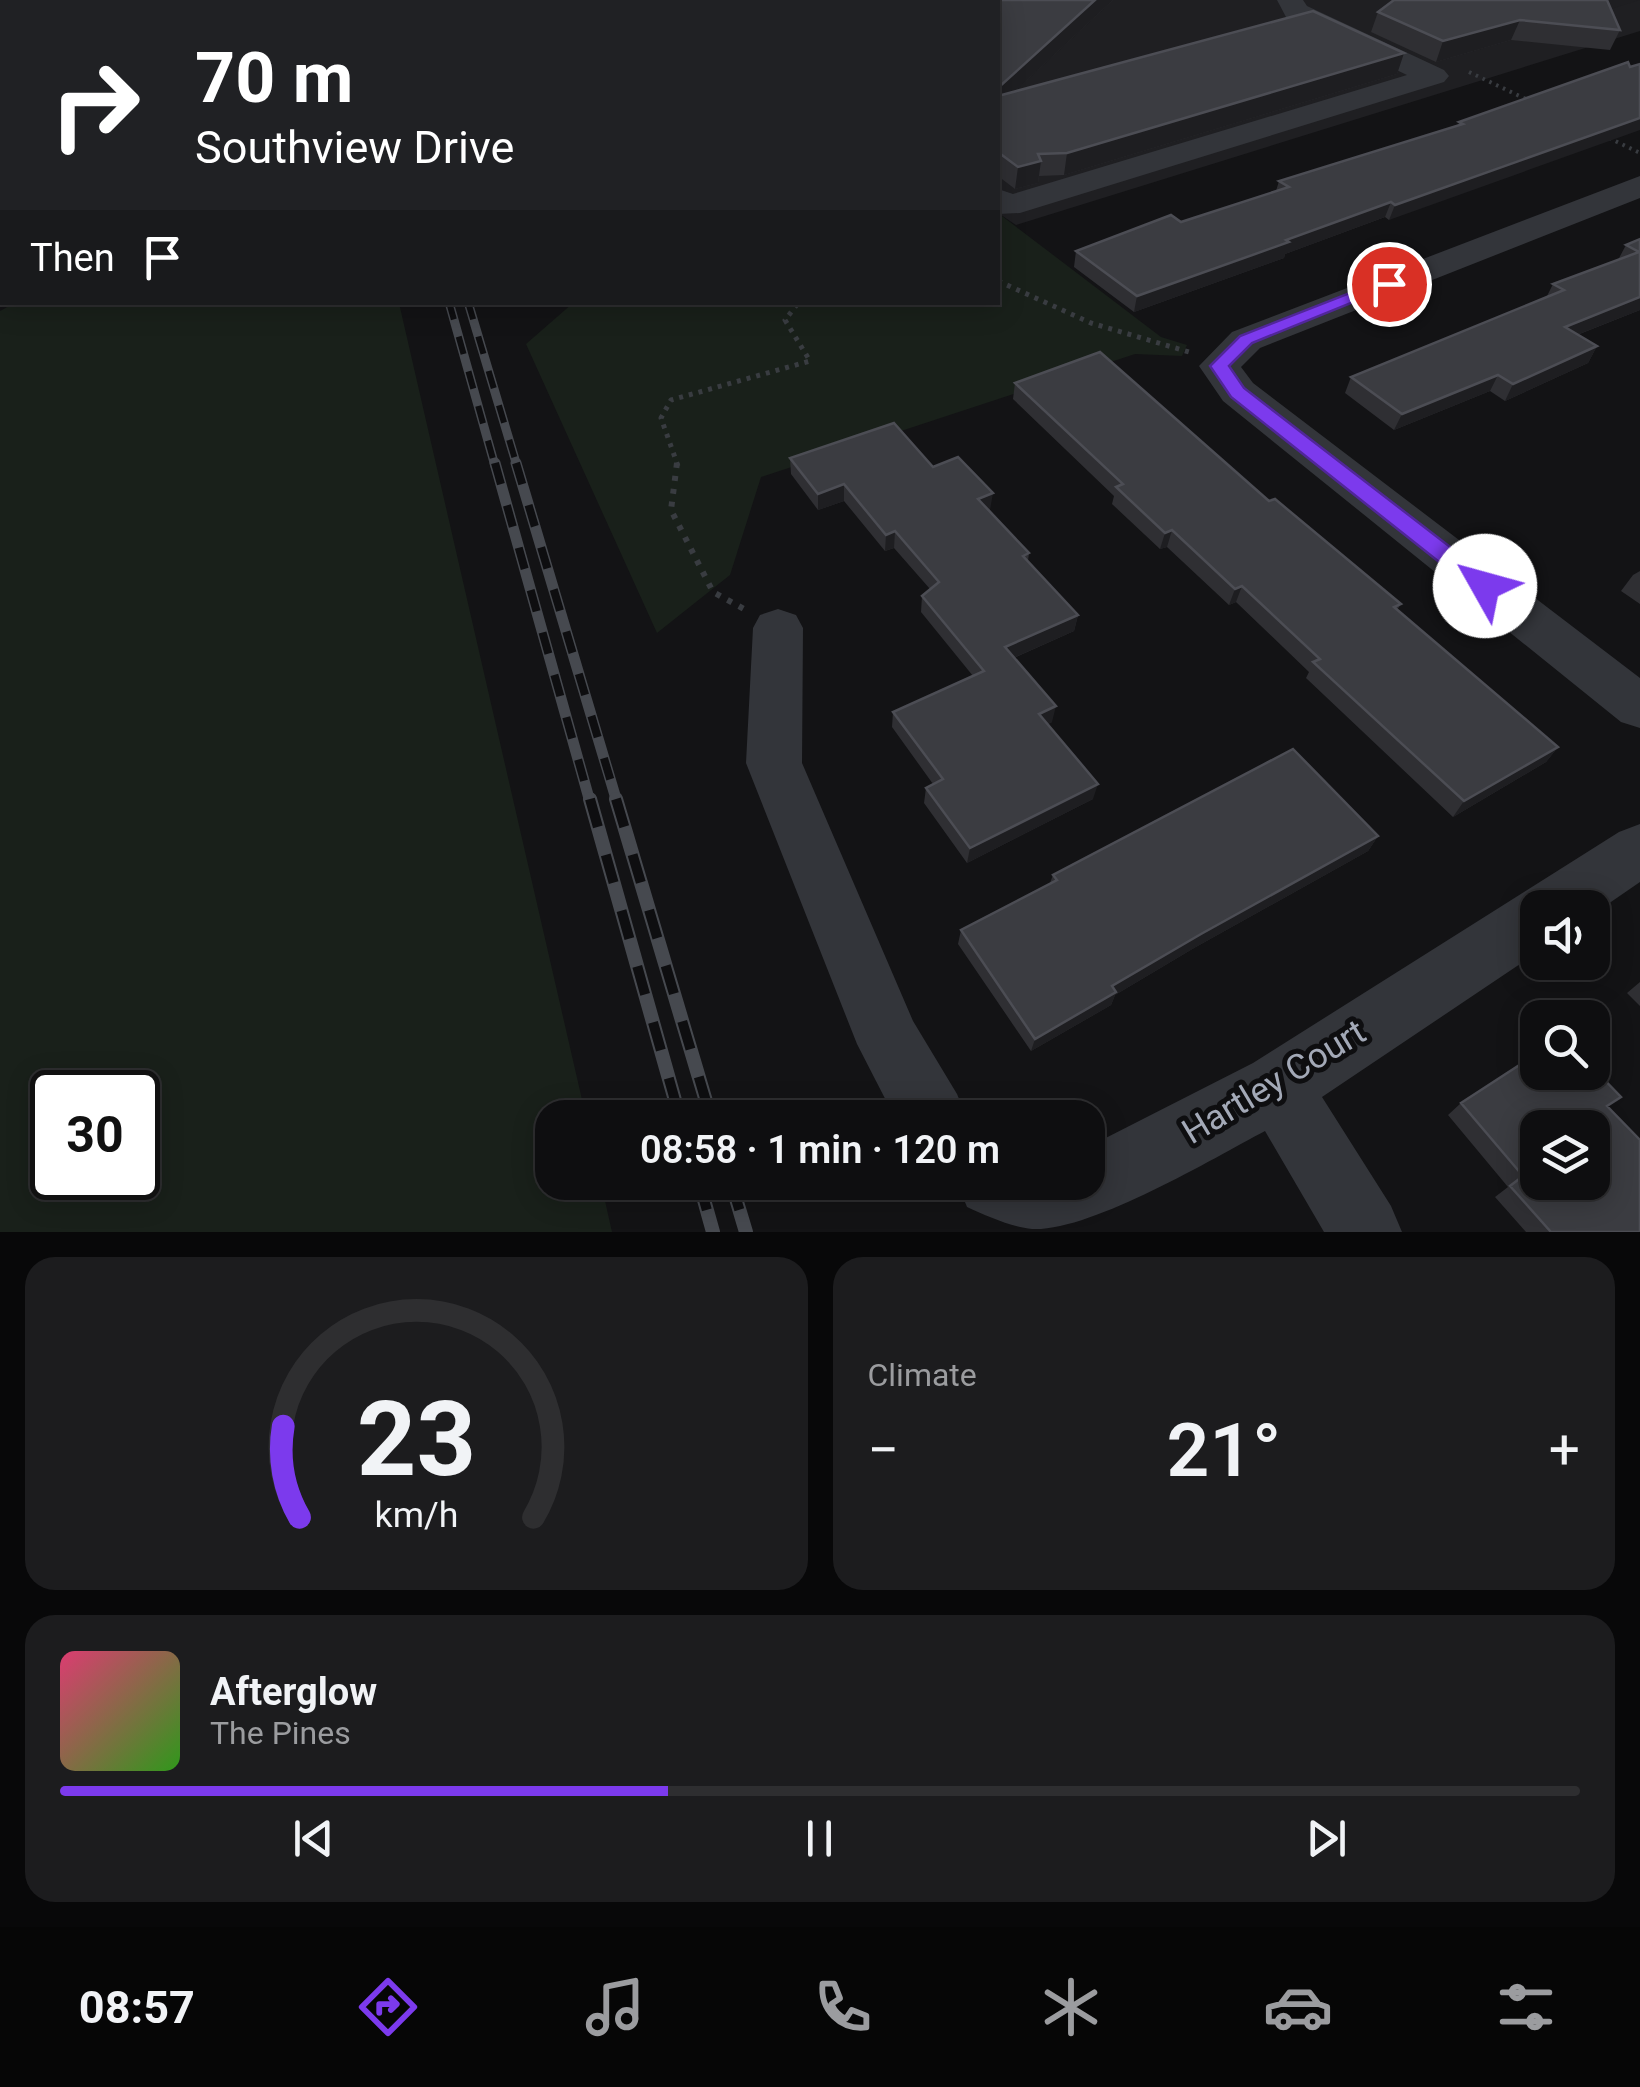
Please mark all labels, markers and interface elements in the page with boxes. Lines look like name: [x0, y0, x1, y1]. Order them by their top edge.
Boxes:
text: 70 m: [195, 37, 353, 119]
icon: right: [30, 40, 160, 170]
text: Southview Drive: [195, 121, 514, 174]
icon: arrive: [135, 230, 190, 285]
text: Then: [30, 236, 115, 280]
pin: [1347, 242, 1432, 327]
icon: arrive: [1362, 257, 1417, 312]
position arrow: [1433, 534, 1537, 638]
map controls: [1520, 890, 1610, 1200]
button: sound: [1520, 890, 1610, 980]
button: search: [1520, 1000, 1610, 1090]
street label: Hartley Court: [1175, 1011, 1373, 1153]
speed limit sign: 30: [30, 1070, 160, 1200]
button: layers: [1520, 1110, 1610, 1200]
text: 08:58 · 1 min · 120 m: [640, 1128, 1000, 1172]
text: Climate: [868, 1356, 977, 1394]
text: 23: [357, 1379, 476, 1500]
text: 21°: [1167, 1406, 1281, 1494]
text: −: [868, 1418, 899, 1482]
text: +: [1549, 1418, 1580, 1482]
text: km/h: [374, 1494, 458, 1536]
text: Afterglow: [210, 1670, 377, 1714]
text: The Pines: [210, 1714, 351, 1752]
icon: previous: [286, 1811, 341, 1866]
icon: pause: [792, 1811, 847, 1866]
icon: next: [1299, 1811, 1354, 1866]
icon: directions: [353, 1972, 423, 2042]
icon: music: [580, 1972, 650, 2042]
icon: phone: [808, 1972, 878, 2042]
icon: climate: [1036, 1972, 1106, 2042]
icon: car: [1263, 1972, 1333, 2042]
icon: filters: [1491, 1972, 1561, 2042]
text: 08:57: [79, 1981, 195, 2034]

